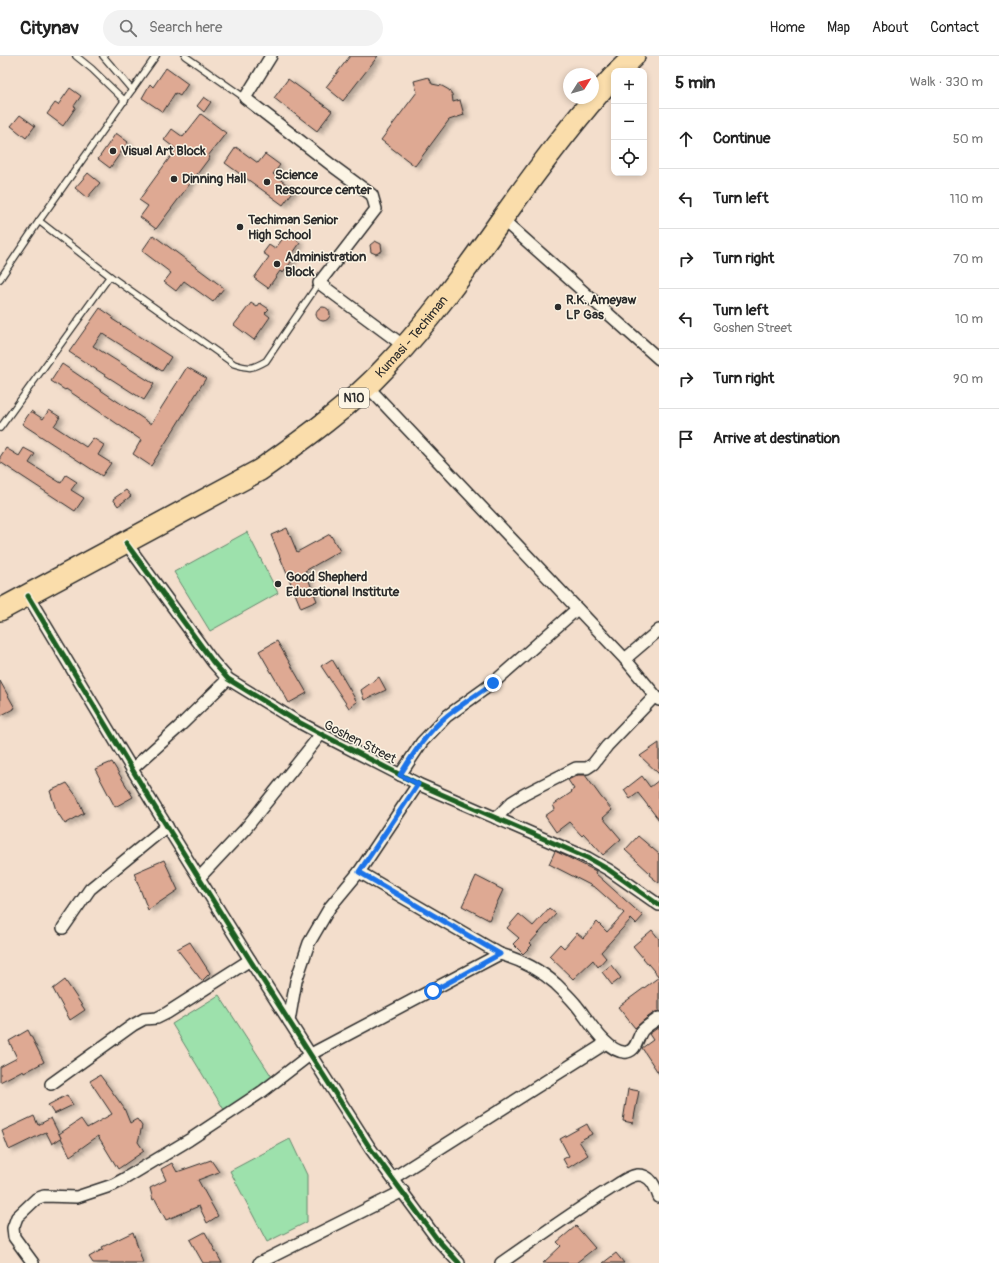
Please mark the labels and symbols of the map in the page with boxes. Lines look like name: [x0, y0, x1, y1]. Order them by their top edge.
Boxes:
north arrow: [563, 68, 599, 104]
place label: Visual Art Block: [121, 143, 206, 159]
marker: Visual Art Block: [108, 146, 118, 156]
place label: Science Rescource center: [275, 167, 372, 198]
place label: Dinning Hall: [182, 171, 246, 187]
marker: Dinning Hall: [169, 174, 179, 184]
marker: Science Rescource center: [262, 177, 272, 187]
place label: Techiman Senior High School: [247, 212, 338, 243]
marker: Techiman Senior High School: [235, 222, 245, 232]
place label: Administration Block: [285, 249, 367, 280]
marker: Administration Block: [272, 259, 282, 269]
place label: R.K. Ameyaw LP Gas: [566, 292, 637, 323]
street label: Kumasi - Techiman: [372, 293, 451, 381]
marker: R.K. Ameyaw LP Gas: [553, 302, 563, 312]
road number: N10: [339, 388, 369, 408]
place label: Good Shepherd Educational Institute: [286, 569, 400, 600]
marker: Good Shepherd Educational Institute: [273, 579, 283, 589]
route end: [484, 674, 502, 692]
street label: Goshen Street: [321, 717, 400, 767]
route start: [424, 982, 442, 1000]

